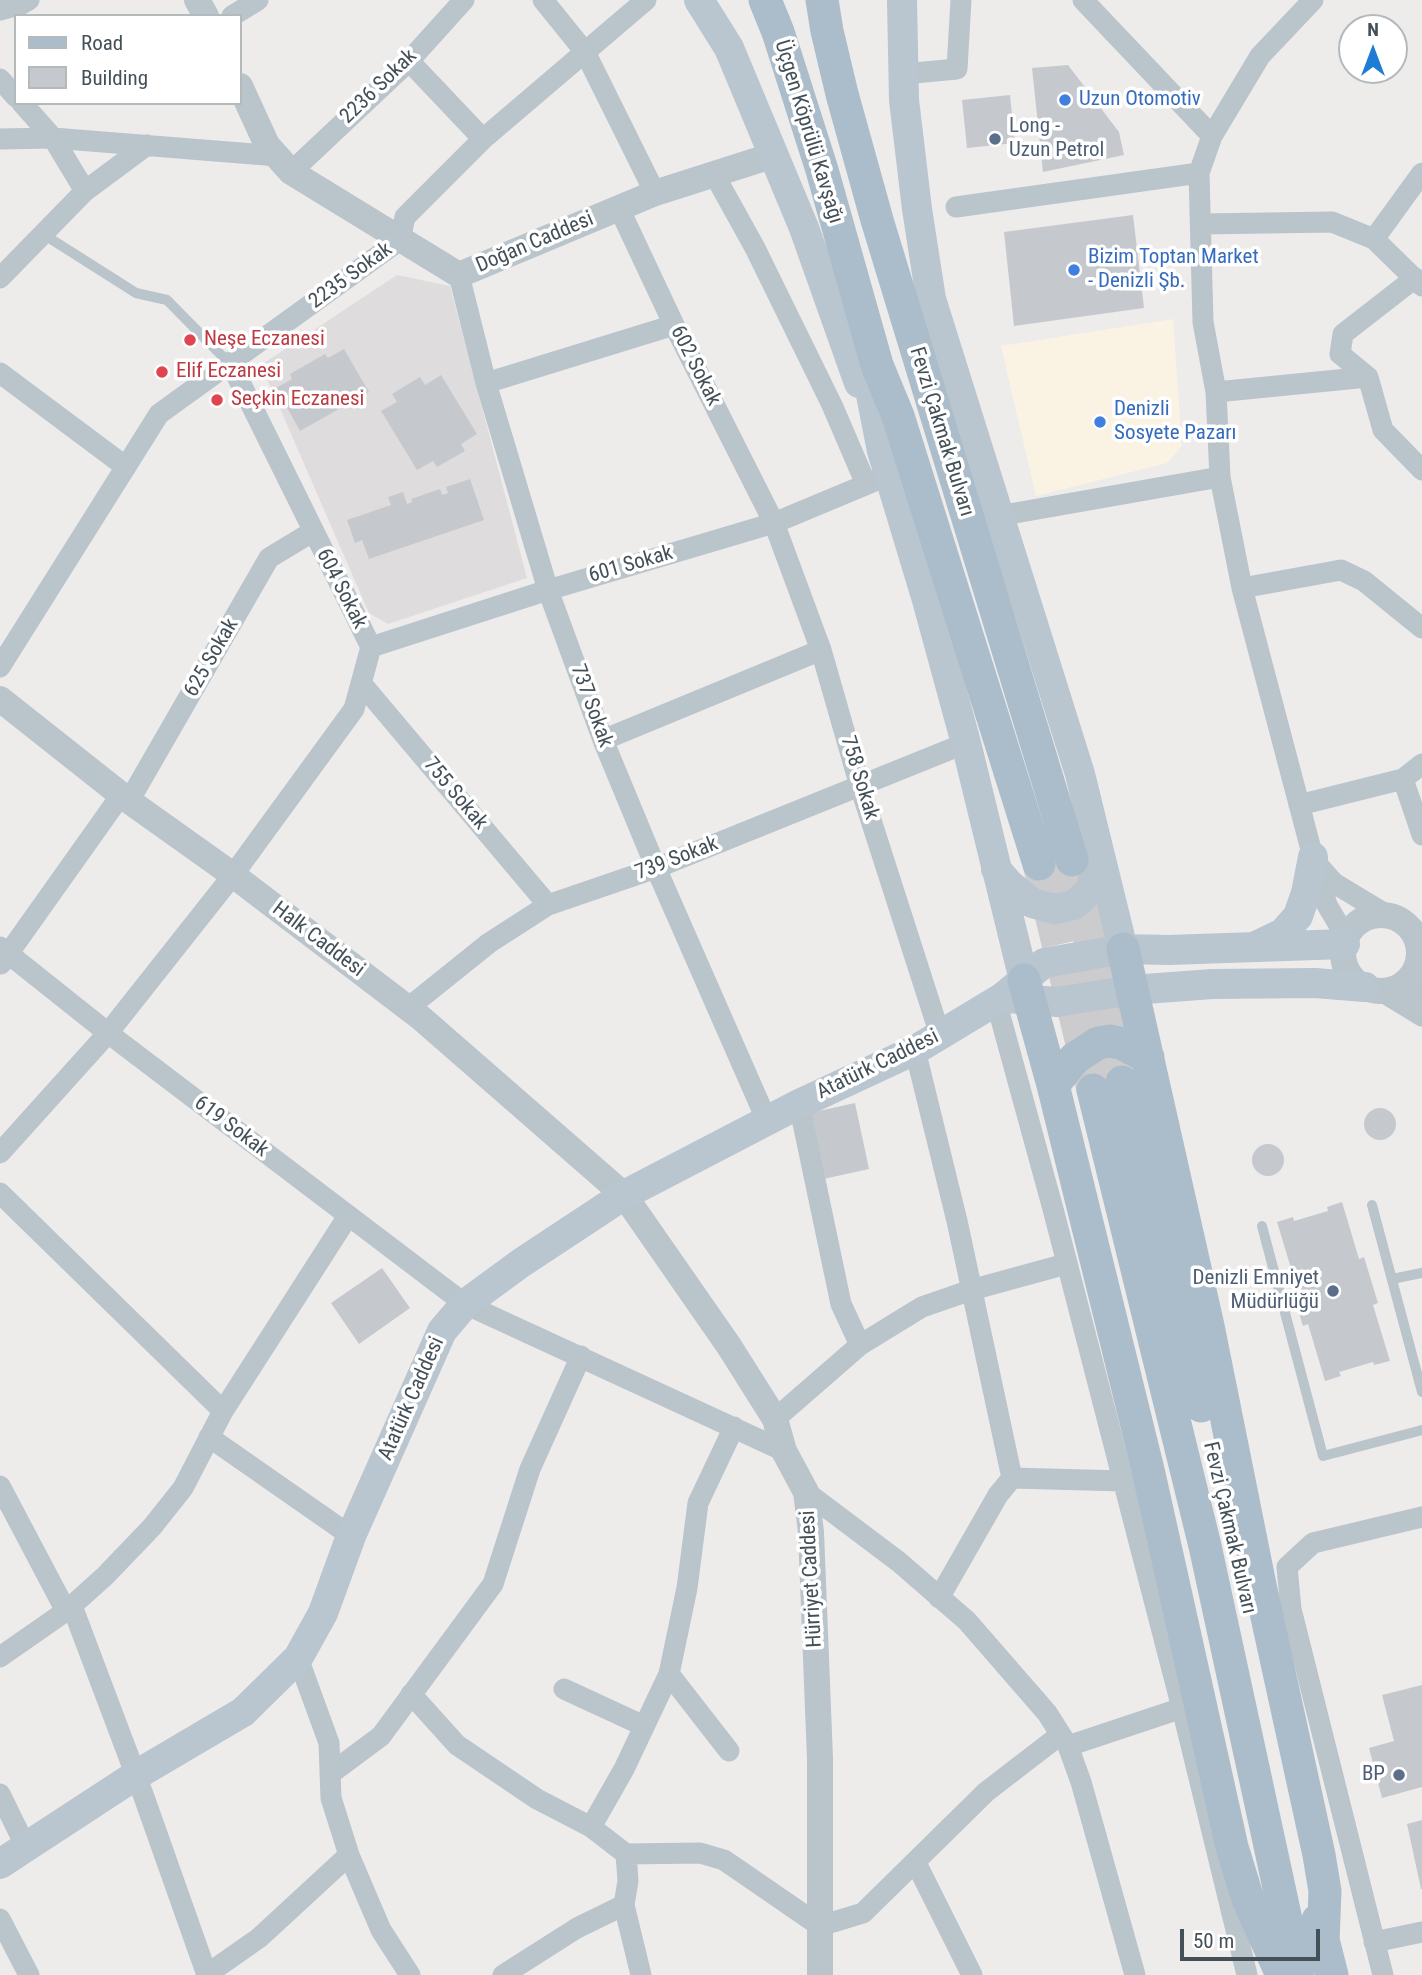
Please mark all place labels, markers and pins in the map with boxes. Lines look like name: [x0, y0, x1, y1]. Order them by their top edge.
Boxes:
place label: Uzun Otomotiv: [1079, 87, 1201, 113]
marker: Uzun Otomotiv: [1057, 92, 1073, 108]
place label: Long - Uzun Petrol: [1009, 114, 1104, 164]
marker: Long - Uzun Petrol: [987, 131, 1003, 147]
place label: Bizim Toptan Market - Denizli Şb.: [1088, 245, 1259, 295]
marker: Bizim Toptan Market - Denizli Şb.: [1066, 262, 1082, 278]
place label: Neşe Eczanesi: [204, 327, 325, 353]
marker: Neşe Eczanesi: [182, 332, 198, 348]
place label: Elif Eczanesi: [176, 359, 281, 385]
marker: Elif Eczanesi: [154, 364, 170, 380]
place label: Seçkin Eczanesi: [231, 387, 364, 413]
marker: Seçkin Eczanesi: [209, 392, 225, 408]
place label: Denizli Sosyete Pazarı: [1114, 397, 1237, 447]
marker: Denizli Sosyete Pazarı: [1092, 414, 1108, 430]
place label: Denizli Emniyet Müdürlüğü: [1193, 1266, 1319, 1316]
marker: Denizli Emniyet Müdürlüğü: [1325, 1283, 1341, 1299]
place label: BP: [1362, 1762, 1385, 1788]
marker: BP: [1391, 1767, 1407, 1783]

